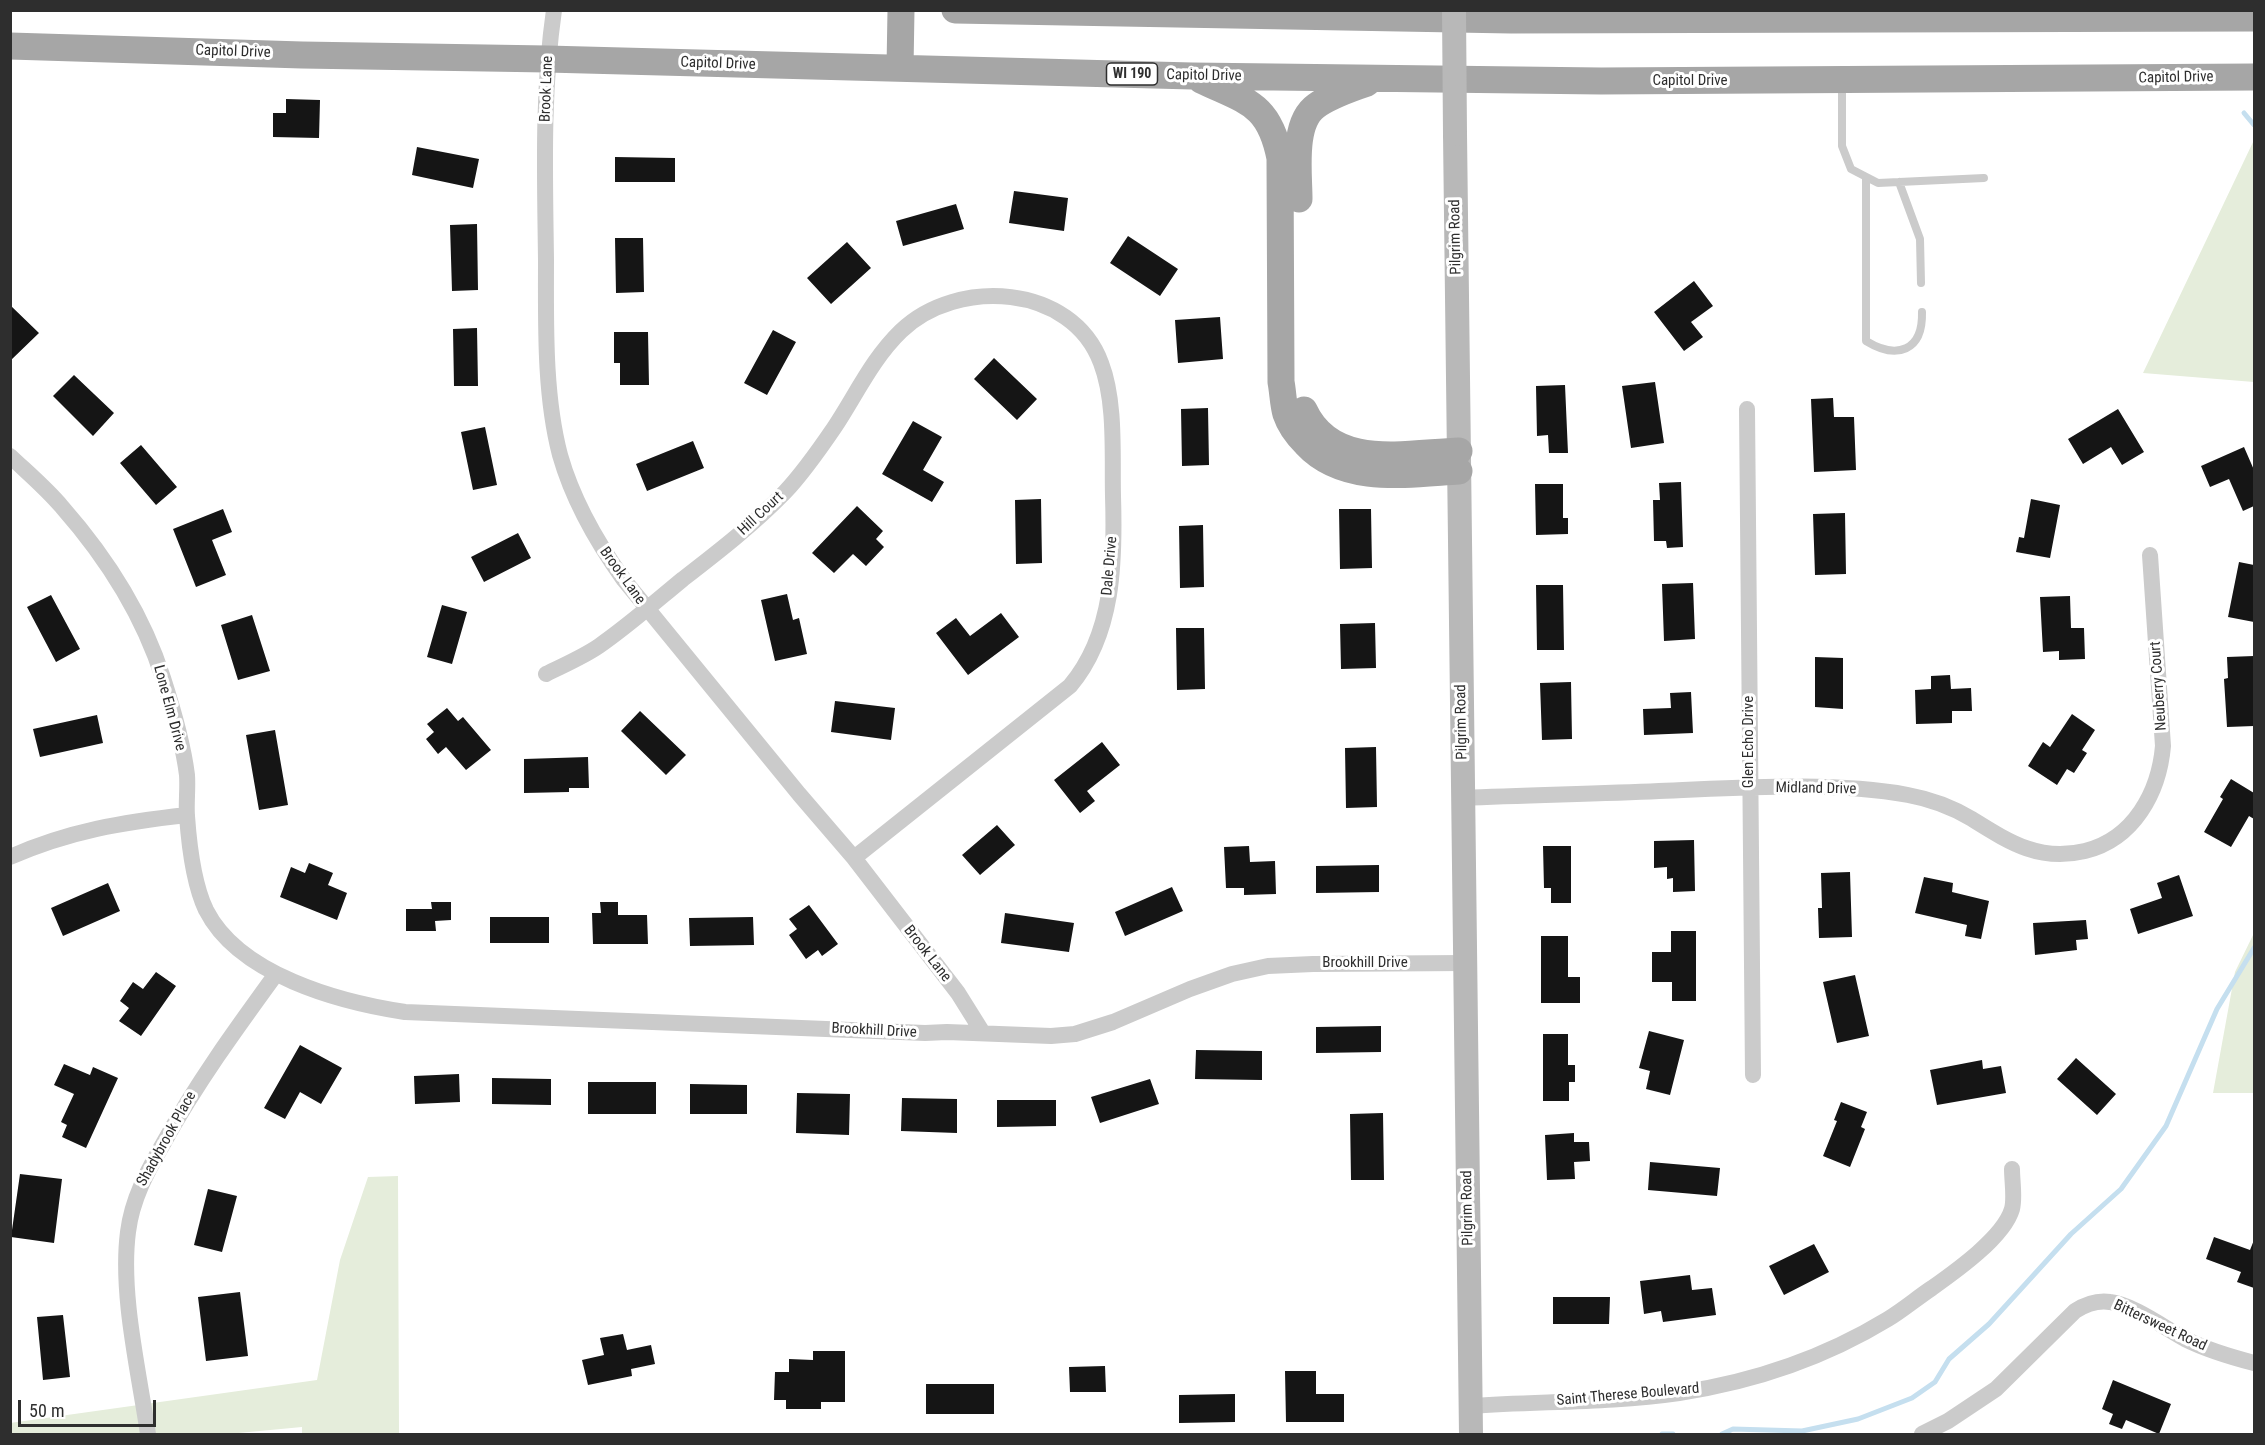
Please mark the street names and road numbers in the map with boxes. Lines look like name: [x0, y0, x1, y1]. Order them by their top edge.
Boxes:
street label: Capitol Drive: [195, 42, 271, 62]
street label: Capitol Drive: [680, 54, 756, 74]
street label: Brook Lane: [537, 55, 557, 123]
road number: WI 190: [1106, 63, 1158, 85]
street label: Capitol Drive: [1166, 66, 1242, 86]
street label: Capitol Drive: [2138, 68, 2214, 88]
street label: Capitol Drive: [1652, 72, 1728, 90]
street label: Pilgrim Road: [1446, 199, 1466, 275]
street label: Hill Court: [734, 488, 788, 540]
street label: Dale Drive: [1098, 536, 1122, 596]
street label: Brook Lane: [595, 544, 649, 608]
street label: Neuberry Court: [2147, 641, 2171, 731]
street label: Lone Elm Drive: [149, 663, 189, 753]
street label: Pilgrim Road: [1452, 684, 1472, 760]
street label: Glen Echo Drive: [1740, 696, 1758, 788]
street label: Midland Drive: [1775, 779, 1857, 799]
street label: Brook Lane: [899, 922, 955, 986]
street label: Brookhill Drive: [1322, 954, 1408, 972]
street label: Brookhill Drive: [831, 1020, 917, 1042]
street label: Shadybrook Place: [133, 1088, 201, 1190]
street label: Pilgrim Road: [1458, 1170, 1478, 1246]
street label: Bittersweet Road: [2111, 1297, 2209, 1355]
street label: Saint Therese Boulevard: [1556, 1380, 1700, 1410]

